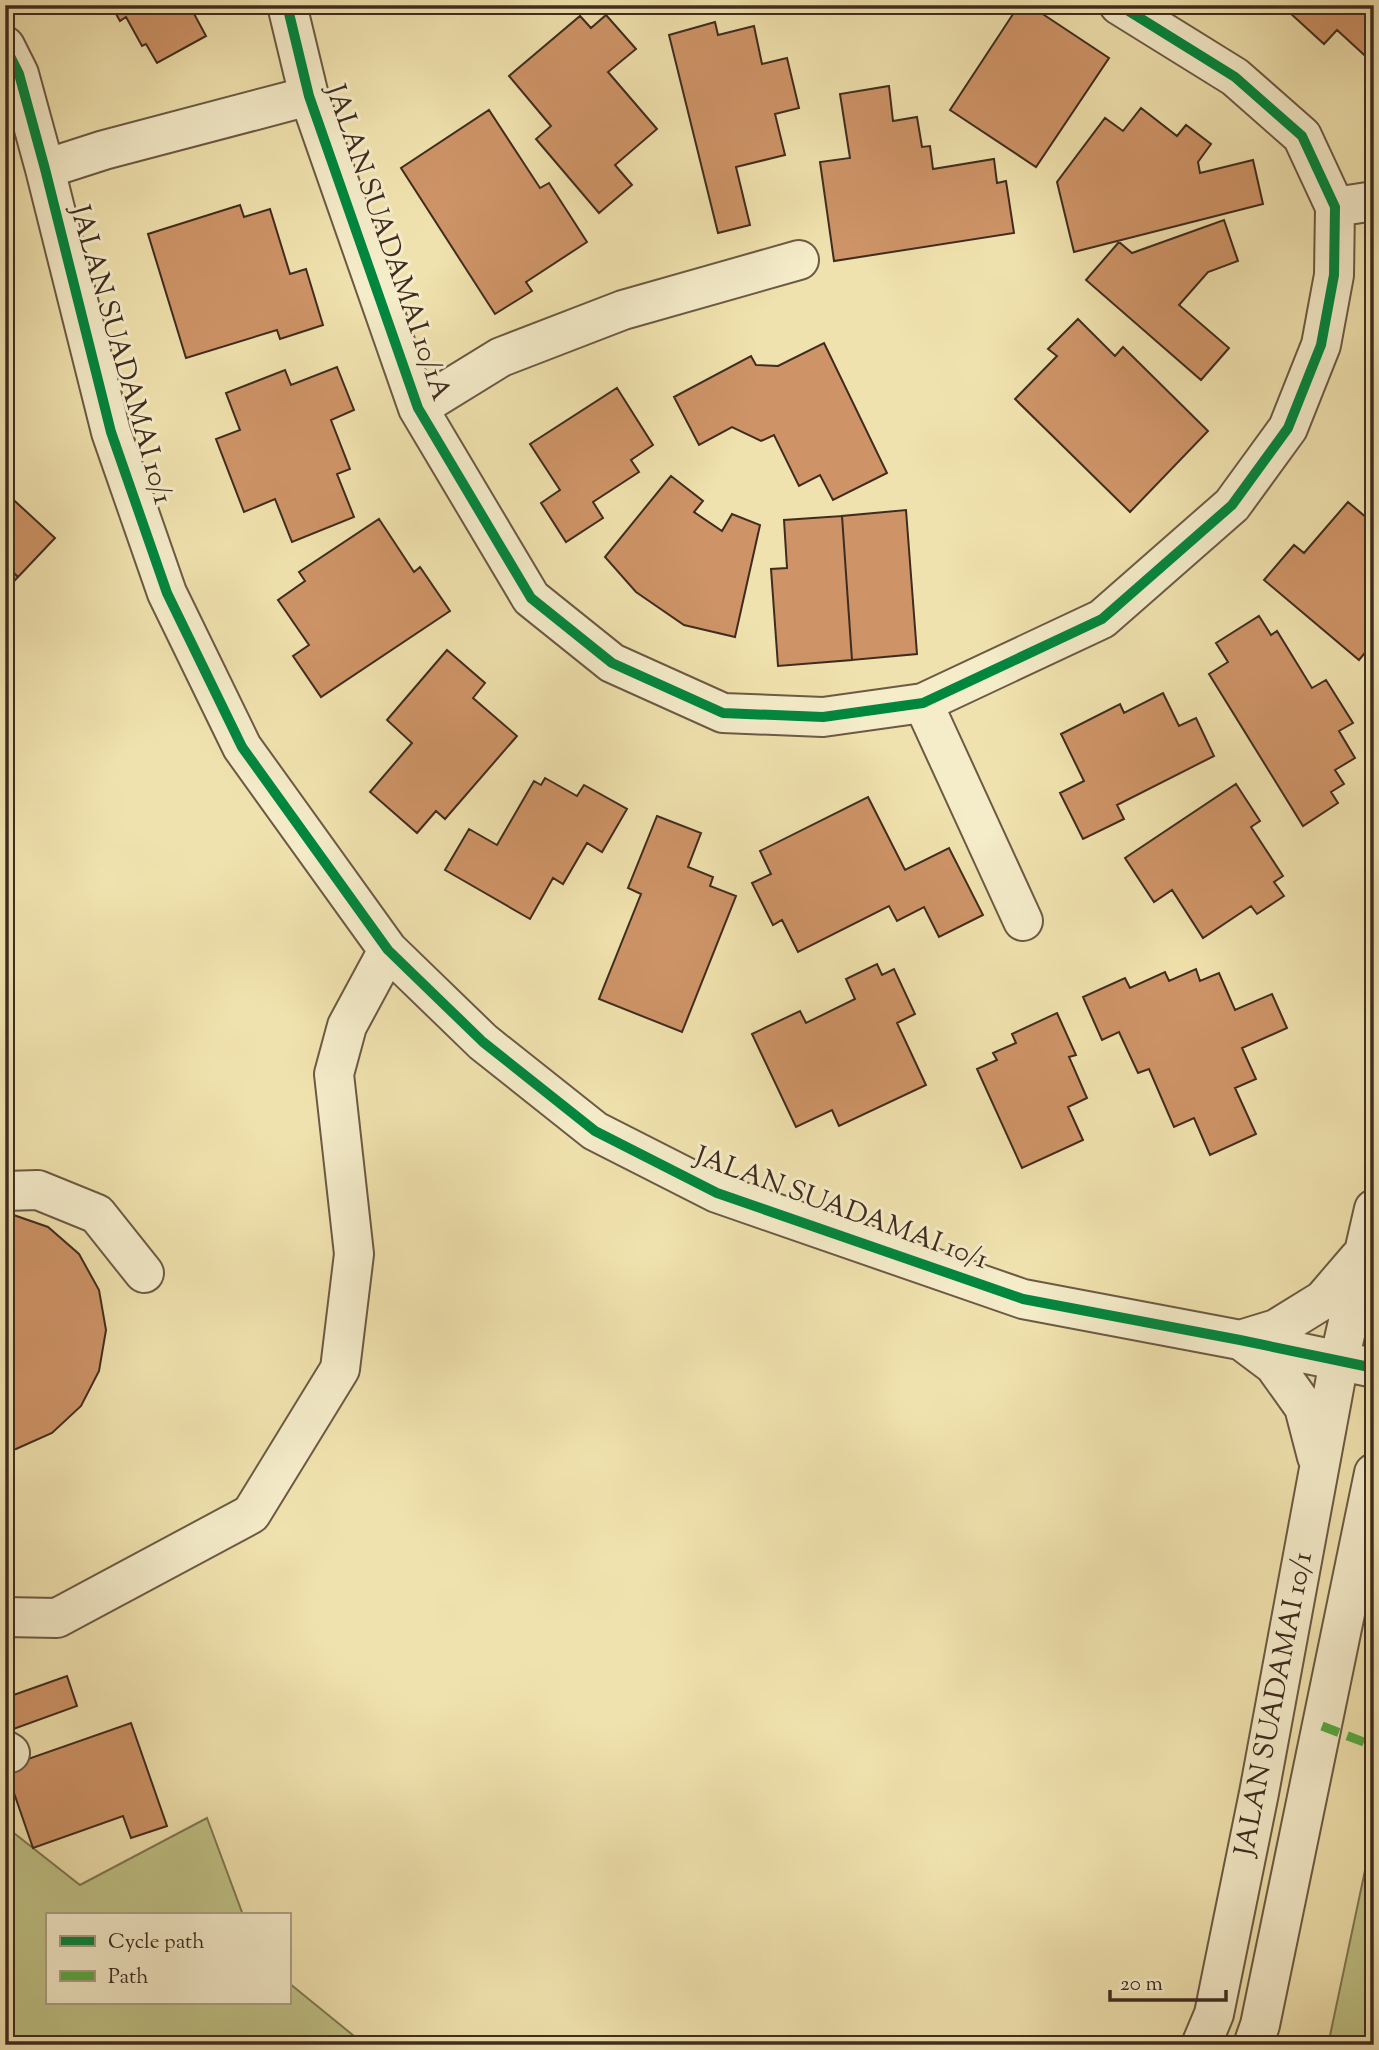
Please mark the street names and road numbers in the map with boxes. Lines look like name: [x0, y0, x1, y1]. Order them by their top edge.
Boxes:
street label: JALAN SUADAMAI 10/1A: [313, 78, 460, 407]
street label: JALAN SUADAMAI 10/1: [58, 199, 182, 509]
street label: JALAN SUADAMAI 10/1: [687, 1137, 993, 1281]
street label: JALAN SUADAMAI 10/1: [1225, 1548, 1324, 1862]

